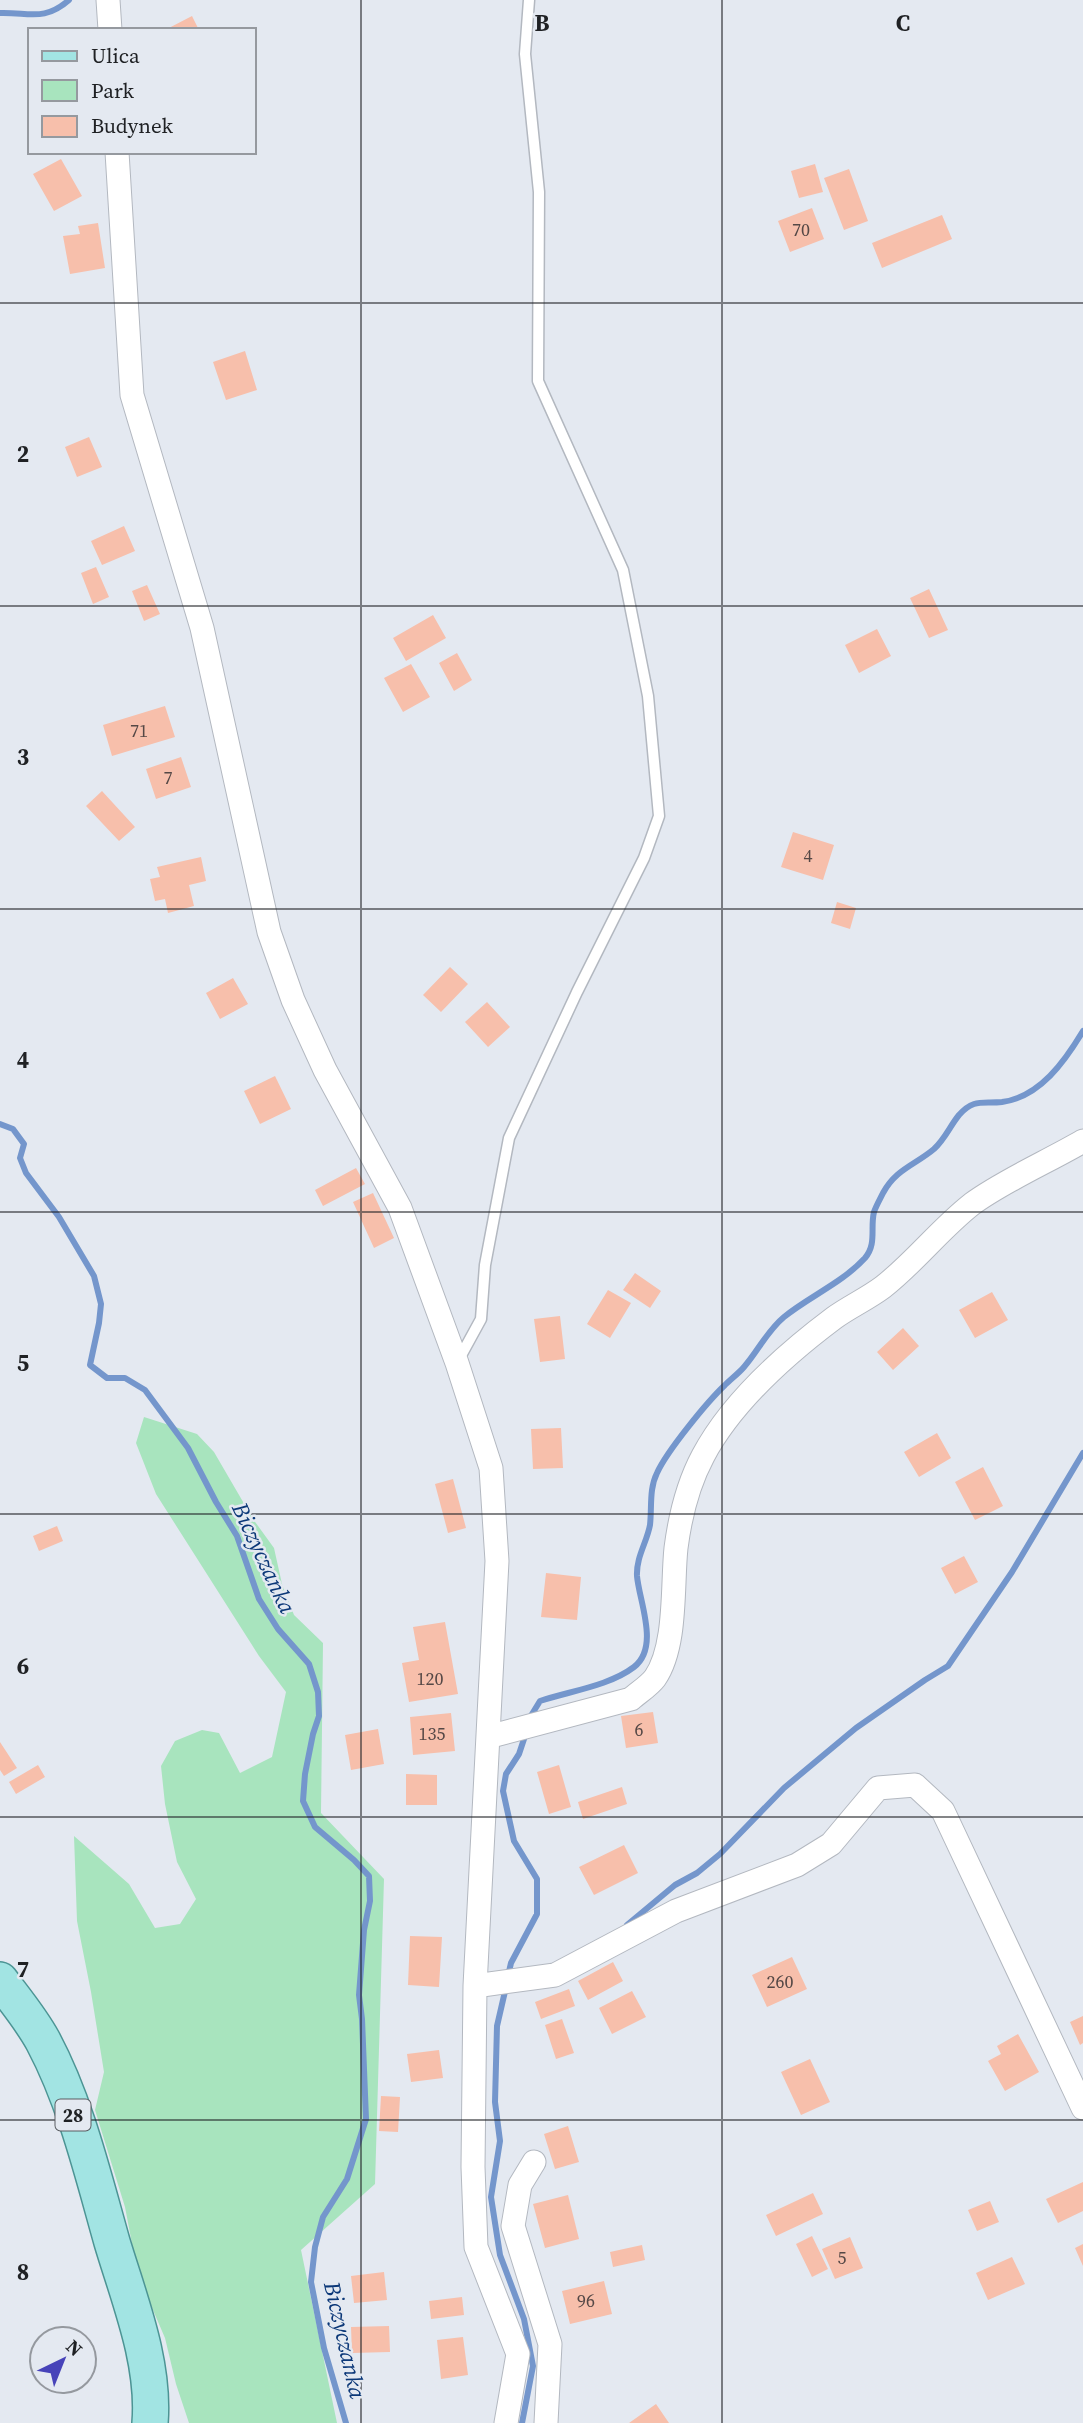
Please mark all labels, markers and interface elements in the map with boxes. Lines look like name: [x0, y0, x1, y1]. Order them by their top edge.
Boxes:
text: B: [535, 7, 550, 39]
text: C: [896, 7, 910, 39]
legend: [28, 28, 256, 154]
text: Ulica: [91, 41, 140, 70]
text: Park: [91, 76, 135, 105]
text: Budynek: [91, 111, 173, 140]
house number: 70: [792, 217, 810, 242]
text: 2: [17, 438, 29, 470]
house number: 71: [130, 718, 148, 743]
text: 3: [17, 741, 29, 773]
house number: 7: [164, 765, 173, 790]
house number: 4: [804, 843, 813, 868]
text: 4: [17, 1044, 29, 1076]
text: 5: [17, 1347, 29, 1379]
water label: Biczyczanka: [224, 1496, 304, 1619]
text: 6: [17, 1650, 29, 1682]
house number: 120: [417, 1666, 444, 1691]
house number: 6: [635, 1717, 644, 1742]
house number: 135: [419, 1721, 446, 1746]
text: 7: [17, 1953, 29, 1985]
house number: 260: [767, 1969, 794, 1994]
road number: 28: [56, 2100, 90, 2130]
house number: 5: [838, 2245, 847, 2270]
text: 8: [17, 2256, 29, 2288]
water label: Biczyczanka: [316, 2277, 374, 2402]
house number: 96: [577, 2288, 595, 2313]
north arrow: [28, 2325, 98, 2395]
text: N: [61, 2333, 89, 2362]

